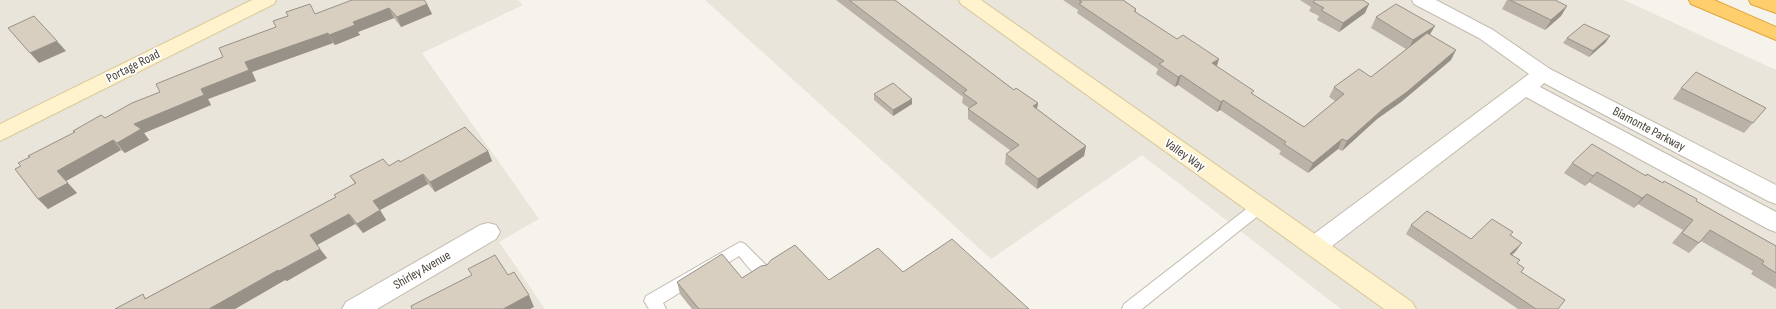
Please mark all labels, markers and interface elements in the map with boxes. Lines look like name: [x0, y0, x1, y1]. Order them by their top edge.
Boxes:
street label: Portage Road: [104, 46, 162, 86]
street label: Biamonte Parkway: [1610, 103, 1688, 155]
street label: Valley Way: [1162, 135, 1208, 175]
street label: Shirley Avenue: [390, 247, 454, 293]

